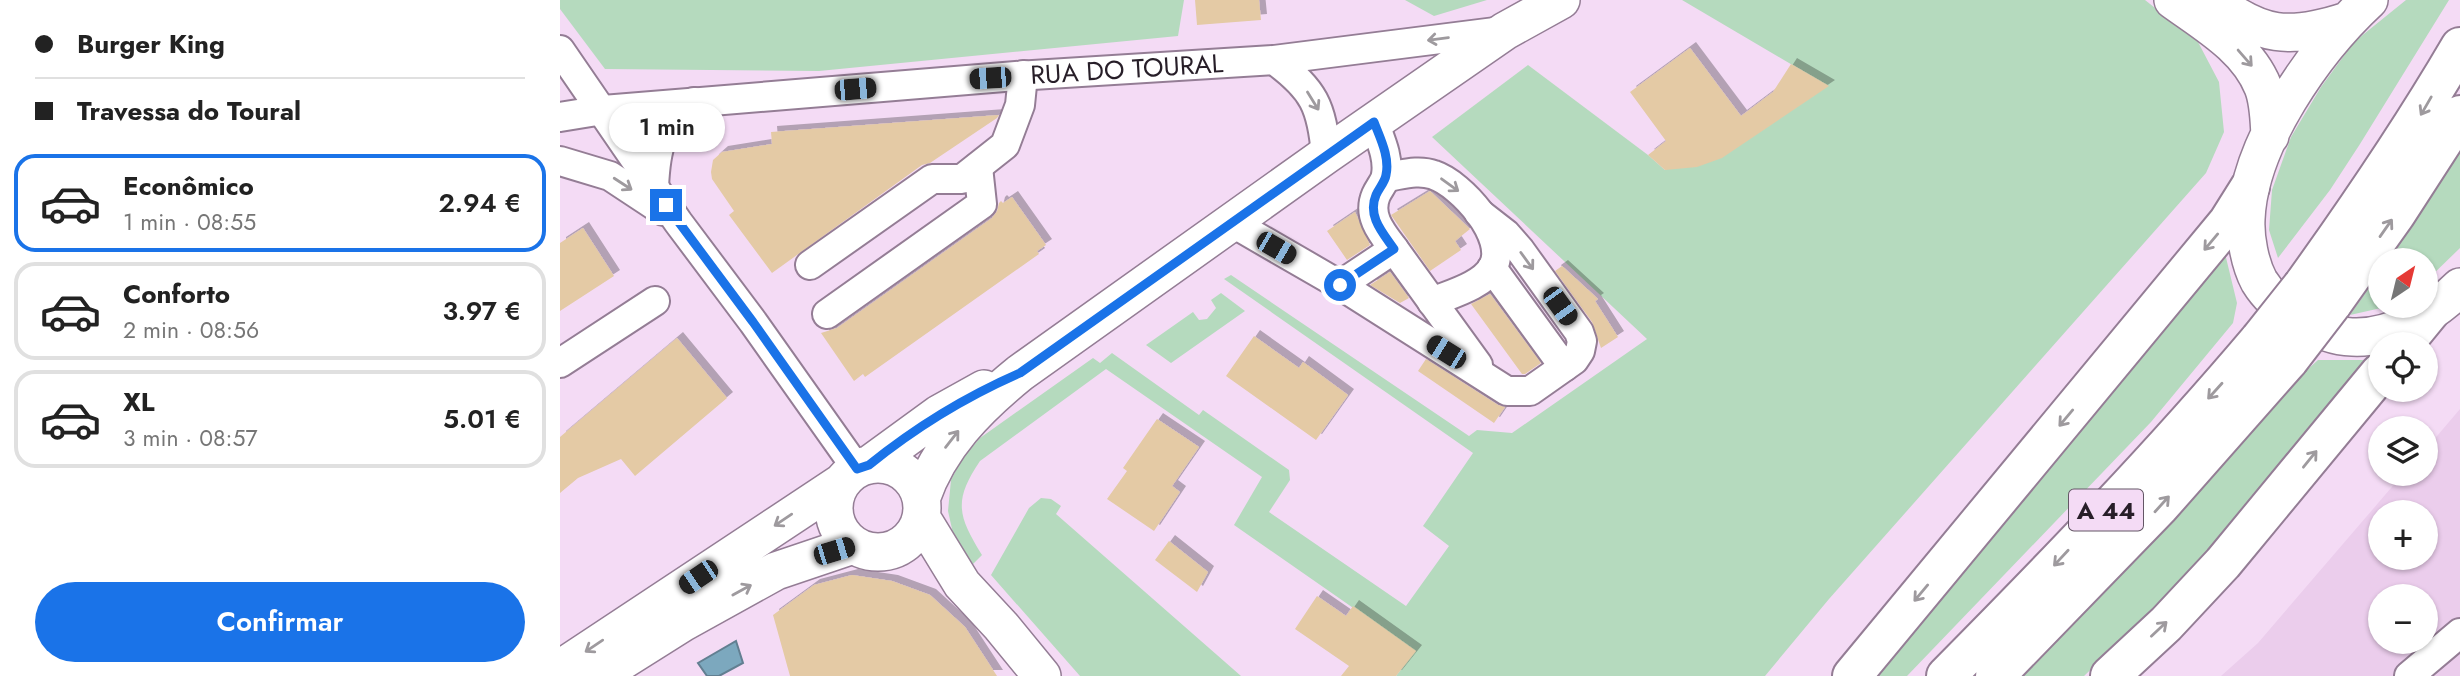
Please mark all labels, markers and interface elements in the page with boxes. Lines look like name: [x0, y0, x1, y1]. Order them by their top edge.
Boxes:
text: Burger King: [77, 25, 225, 63]
one-way arrow: [1427, 33, 1450, 46]
street label: RUA DO TOURAL: [1029, 44, 1225, 94]
one-way arrow: [2237, 49, 2253, 67]
car: [969, 66, 1012, 90]
car: [834, 77, 877, 101]
one-way arrow: [1306, 90, 1320, 110]
text: Travessa do Toural: [77, 92, 301, 130]
one-way arrow: [2418, 95, 2432, 115]
callout: 1 min: [608, 104, 724, 152]
text: 1 min: [639, 110, 695, 144]
text: Econômico: [123, 167, 254, 205]
icon: car: [39, 172, 102, 235]
one-way arrow: [612, 177, 632, 191]
one-way arrow: [1440, 178, 1459, 192]
text: 2.94 €: [438, 184, 521, 222]
route end: [650, 189, 682, 221]
text: 1 min · 08:55: [123, 205, 256, 239]
one-way arrow: [2379, 219, 2393, 238]
car: [1253, 228, 1300, 268]
one-way arrow: [2203, 233, 2219, 251]
north arrow: [2368, 248, 2438, 318]
map controls: [2368, 248, 2438, 654]
one-way arrow: [1520, 251, 1534, 270]
route start: [1324, 269, 1356, 301]
text: Conforto: [123, 275, 230, 313]
icon: car: [39, 280, 102, 343]
car: [1540, 283, 1581, 329]
text: 3.97 €: [443, 292, 521, 330]
text: 2 min · 08:56: [123, 313, 259, 347]
car: [1423, 332, 1470, 372]
button: locate: [2368, 332, 2438, 402]
one-way arrow: [2207, 382, 2223, 400]
text: XL: [123, 383, 155, 421]
icon: car: [39, 388, 102, 451]
text: 5.01 €: [443, 400, 521, 438]
one-way arrow: [2058, 408, 2074, 426]
button: layers: [2368, 416, 2438, 486]
text: 3 min · 08:57: [123, 421, 257, 455]
one-way arrow: [945, 431, 960, 449]
one-way arrow: [2302, 451, 2318, 469]
road number: A 44: [2069, 490, 2143, 530]
one-way arrow: [2154, 495, 2170, 513]
button: +: [2368, 500, 2438, 570]
one-way arrow: [774, 513, 793, 527]
car: [811, 535, 858, 567]
one-way arrow: [2053, 549, 2069, 567]
car: [675, 557, 722, 597]
button: Confirmar: [35, 582, 525, 662]
one-way arrow: [731, 583, 752, 596]
one-way arrow: [1913, 583, 1929, 601]
button: −: [2368, 584, 2438, 654]
one-way arrow: [2151, 621, 2168, 638]
one-way arrow: [585, 639, 604, 654]

